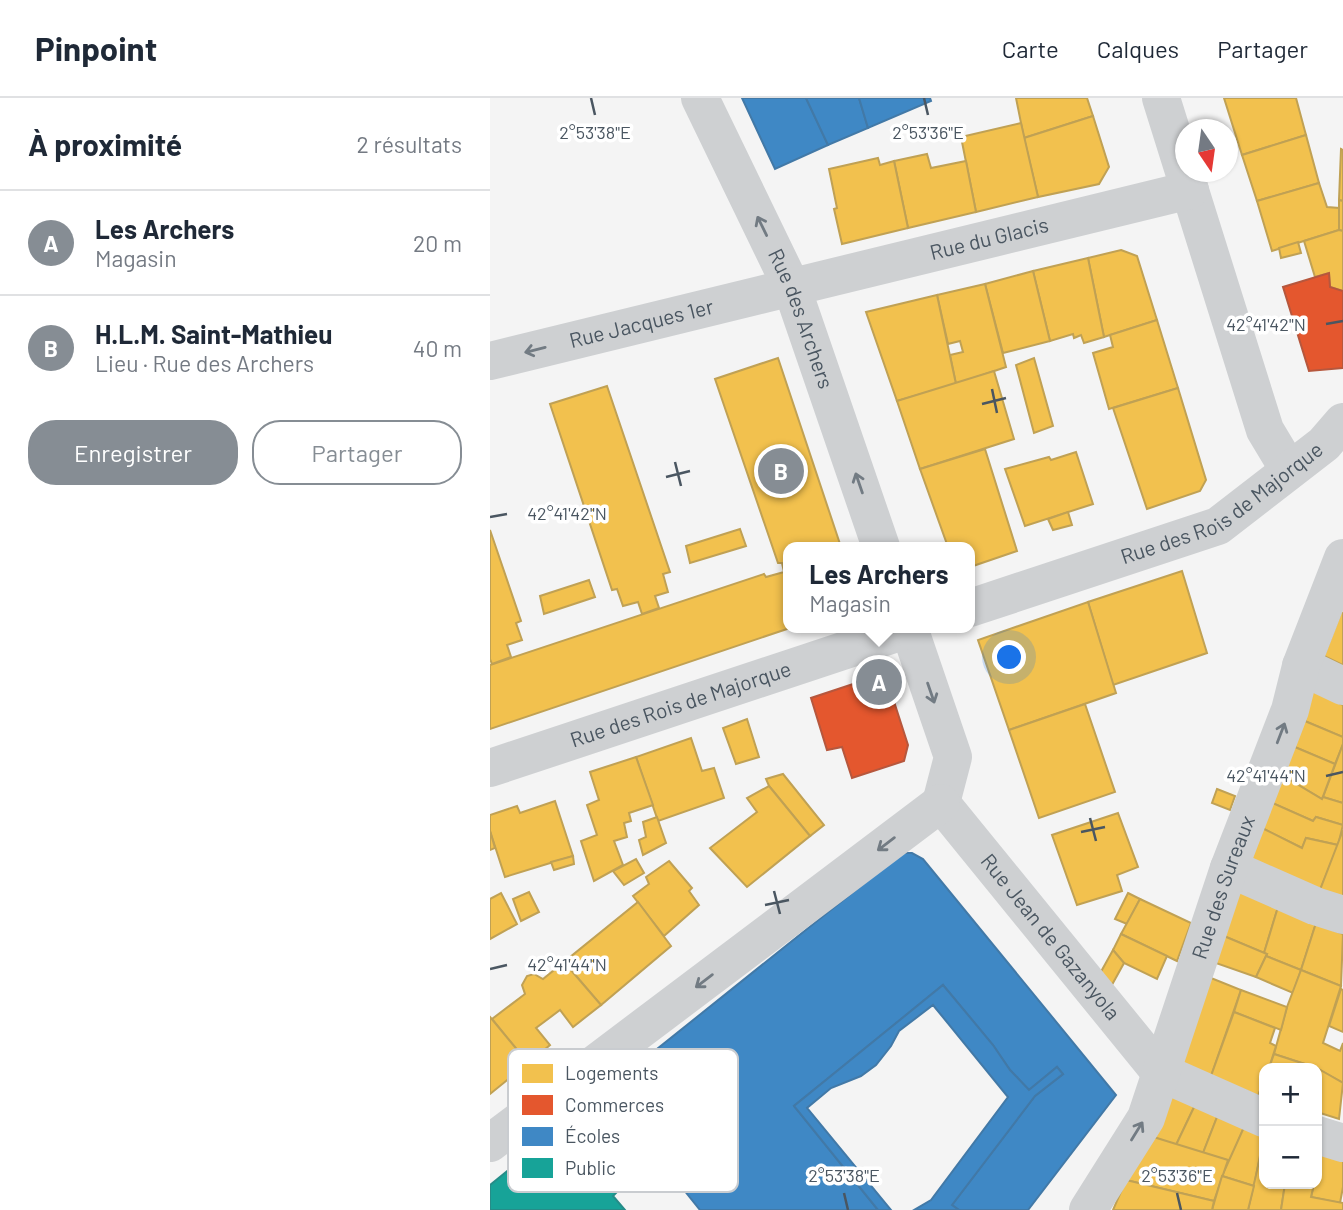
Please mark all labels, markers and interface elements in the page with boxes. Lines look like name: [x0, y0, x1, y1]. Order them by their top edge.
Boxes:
text: Pinpoint: [35, 28, 157, 68]
text: Carte: [1002, 34, 1059, 63]
text: Calques: [1097, 34, 1179, 63]
text: Partager: [1217, 34, 1308, 63]
north arrow: [1175, 119, 1238, 182]
text: 2°53'38"E: [559, 121, 631, 143]
text: 2°53'36"E: [892, 121, 964, 143]
text: À proximité: [28, 126, 182, 162]
text: 2 résultats: [357, 130, 462, 158]
street label: Rue du Glacis: [927, 211, 1051, 264]
text: Les Archers: [95, 213, 234, 244]
one-way arrow: [754, 216, 768, 237]
text: A: [43, 229, 59, 257]
text: 20 m: [413, 229, 462, 257]
text: Magasin: [95, 244, 177, 272]
street label: Rue des Archers: [764, 244, 840, 392]
street label: Rue Jacques 1er: [566, 293, 716, 352]
text: 42°41'42"N: [1226, 313, 1306, 335]
text: H.L.M. Saint-Mathieu: [95, 318, 332, 349]
text: B: [44, 334, 58, 362]
text: 40 m: [413, 334, 462, 362]
one-way arrow: [524, 344, 547, 357]
text: Lieu · Rue des Archers: [95, 349, 314, 377]
button: Enregistrer: [28, 420, 238, 485]
button: Partager: [252, 420, 462, 485]
street label: Rue des Rois de Majorque: [1117, 436, 1327, 568]
pin: B: [758, 445, 804, 497]
one-way arrow: [852, 472, 864, 494]
text: 42°41'42"N: [527, 502, 607, 524]
popup: [783, 542, 975, 633]
text: Les Archers: [809, 558, 949, 589]
text: Magasin: [809, 589, 891, 617]
your location: [992, 640, 1026, 674]
street label: Rue des Rois de Majorque: [567, 655, 794, 752]
pin: A: [856, 656, 902, 708]
one-way arrow: [926, 682, 938, 704]
one-way arrow: [1276, 723, 1289, 745]
text: 42°41'44"N: [1226, 764, 1306, 786]
street label: Rue des Sureaux: [1186, 812, 1259, 962]
one-way arrow: [877, 837, 896, 852]
street label: Rue Jean de Gazanyola: [976, 848, 1126, 1024]
text: 42°41'44"N: [527, 953, 607, 975]
one-way arrow: [695, 974, 714, 989]
legend: [508, 1049, 738, 1192]
text: Logements: [565, 1061, 658, 1084]
map controls: [1259, 1063, 1322, 1189]
button: +: [1259, 1063, 1322, 1126]
text: Commerces: [565, 1093, 664, 1116]
one-way arrow: [1131, 1122, 1145, 1142]
text: Écoles: [565, 1124, 620, 1147]
button: −: [1259, 1126, 1322, 1189]
text: Public: [565, 1156, 616, 1179]
text: 2°53'38"E: [808, 1164, 880, 1186]
text: 2°53'36"E: [1141, 1164, 1213, 1186]

